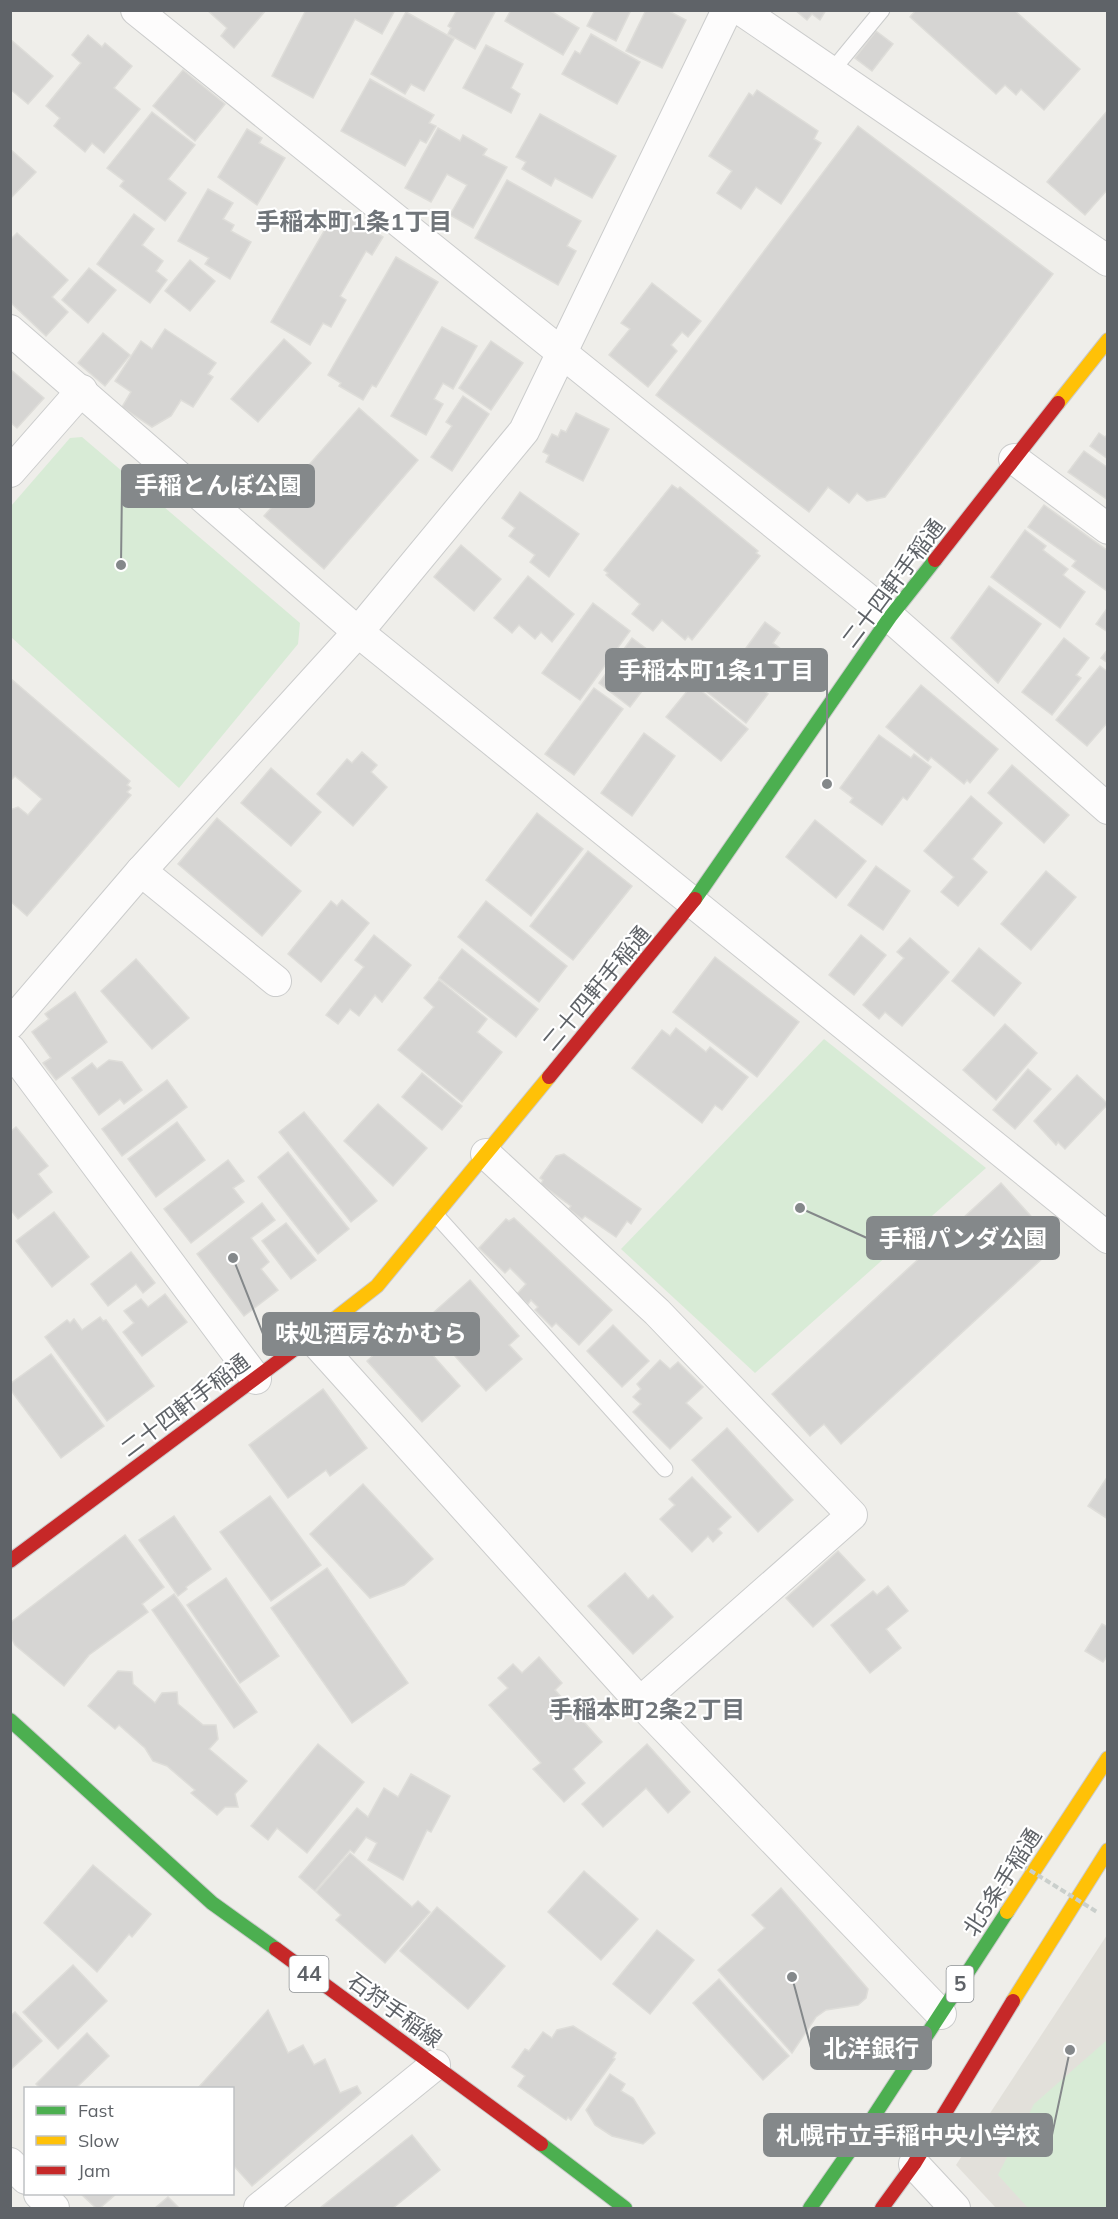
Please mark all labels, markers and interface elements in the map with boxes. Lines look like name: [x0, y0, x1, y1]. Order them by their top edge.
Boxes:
district label: 手稲本町1条1丁目: [256, 206, 452, 236]
callout: 手稲とんぼ公園: [122, 465, 314, 507]
text: 手稲とんぼ公園: [134, 470, 302, 500]
street label: 二十四軒手稲通: [835, 513, 951, 653]
callout: 手稲本町1条1丁目: [606, 649, 827, 691]
text: 手稲本町1条1丁目: [618, 655, 814, 685]
street label: 二十四軒手稲通: [536, 920, 656, 1056]
callout: 手稲パンダ公園: [867, 1217, 1059, 1259]
text: 手稲パンダ公園: [878, 1223, 1048, 1253]
callout: 味処酒房なかむら: [263, 1313, 479, 1355]
text: 味処酒房なかむら: [275, 1318, 467, 1348]
street label: 二十四軒手稲通: [115, 1347, 255, 1463]
district label: 手稲本町2条2丁目: [549, 1694, 745, 1724]
street label: 北5条手稲通: [957, 1823, 1047, 1941]
road number: 44: [290, 1956, 328, 1992]
street label: 石狩手稲線: [342, 1966, 448, 2054]
road number: 5: [946, 1966, 974, 2002]
callout: 北洋銀行: [811, 2027, 931, 2069]
text: 北洋銀行: [823, 2033, 919, 2063]
legend: [24, 2087, 234, 2195]
text: Fast: [78, 2099, 114, 2122]
callout: 札幌市立手稲中央小学校: [764, 2114, 1052, 2156]
text: 札幌市立手稲中央小学校: [776, 2120, 1040, 2150]
text: Slow: [78, 2129, 120, 2152]
text: Jam: [78, 2159, 111, 2182]

